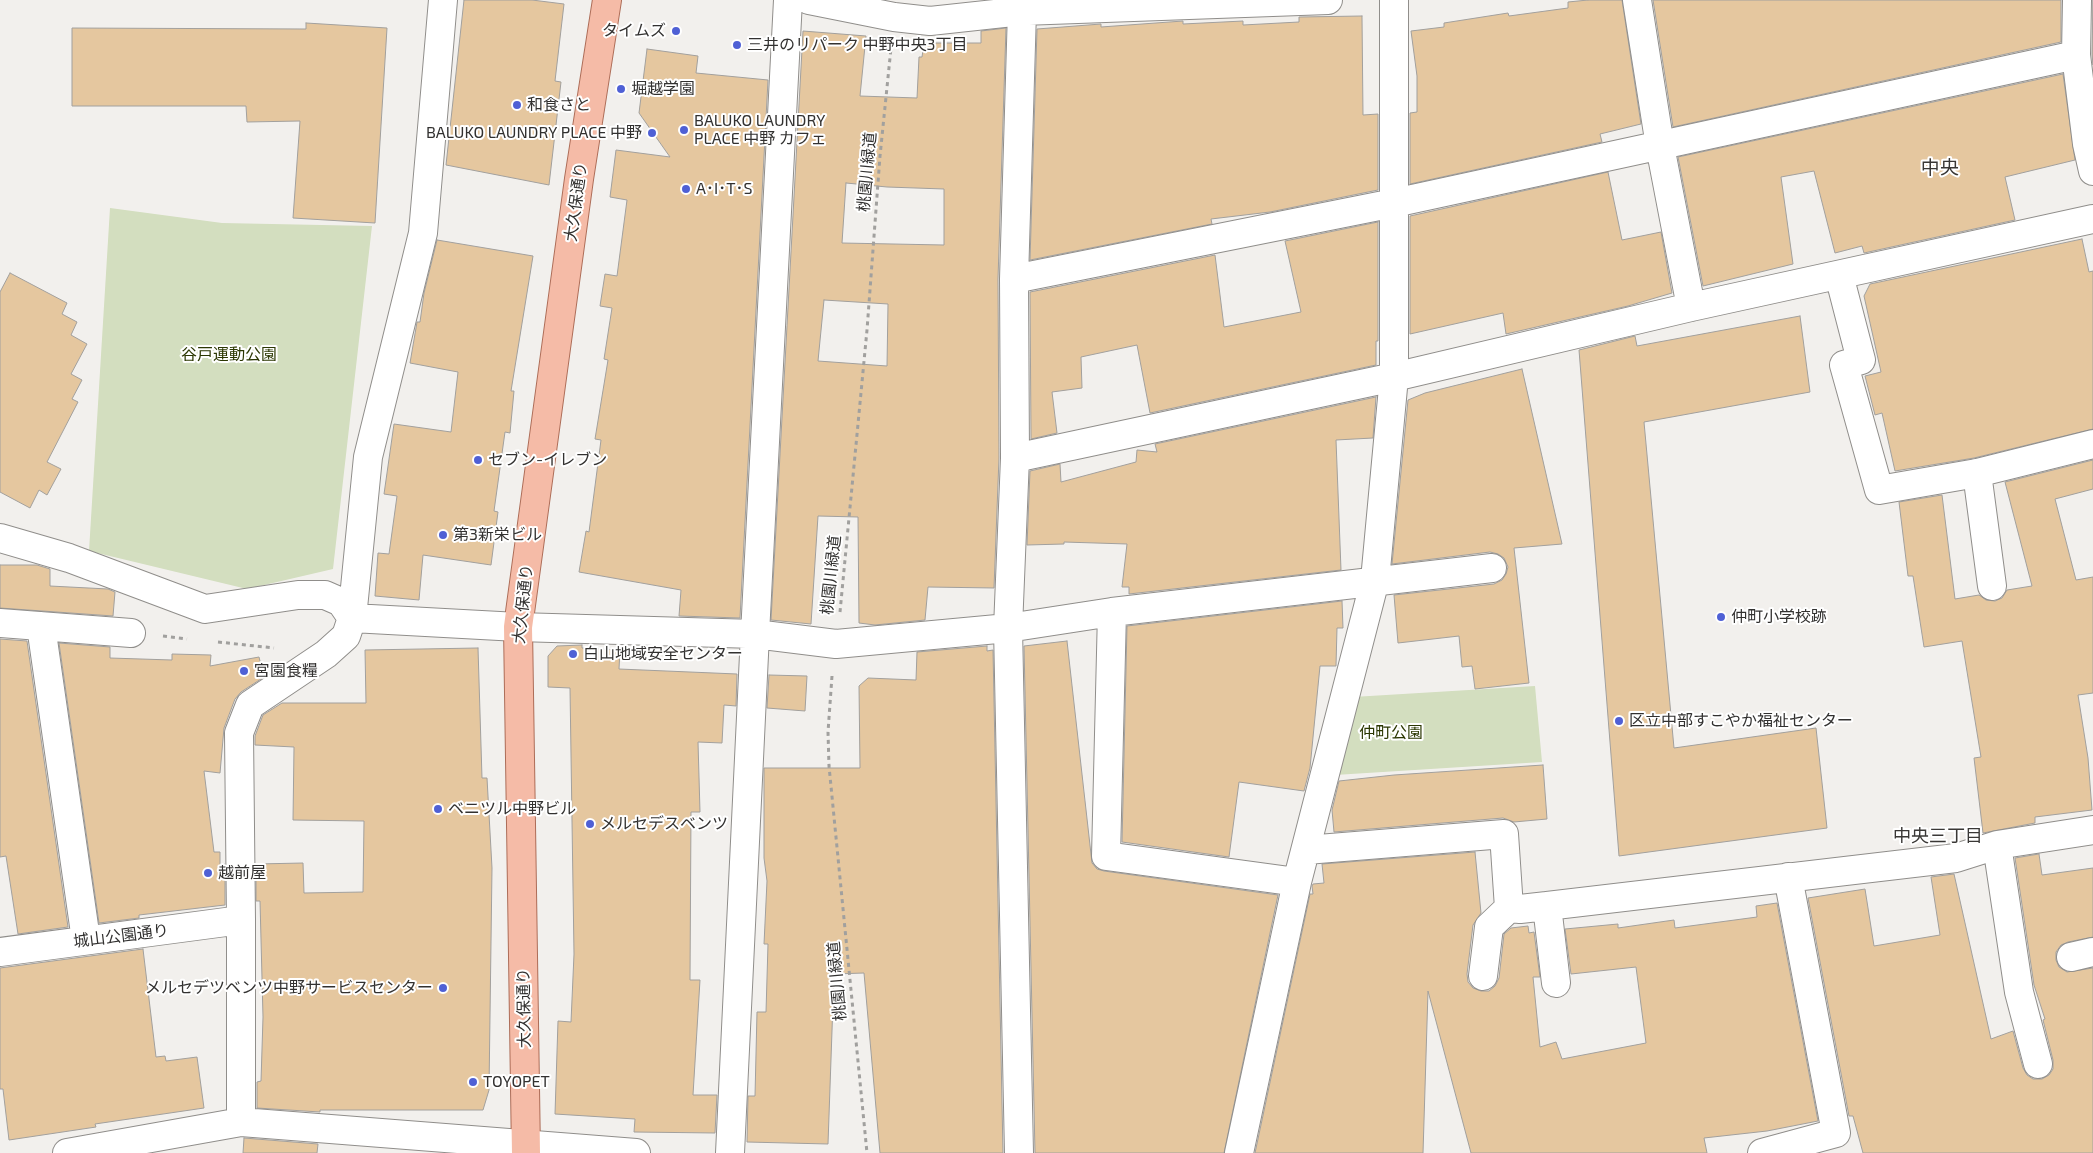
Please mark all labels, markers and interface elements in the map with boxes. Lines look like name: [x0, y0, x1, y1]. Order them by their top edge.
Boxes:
place label: タイムズ: [602, 21, 666, 41]
marker: タイムズ: [670, 25, 682, 37]
place label: 三井のリパーク 中野中央3丁目: [747, 35, 967, 55]
marker: 三井のリパーク 中野中央3丁目: [731, 39, 743, 51]
place label: 堀越学園: [631, 79, 695, 99]
marker: 堀越学園: [615, 83, 627, 95]
place label: 和食さと: [527, 95, 591, 115]
marker: 和食さと: [511, 99, 523, 111]
place label: BALUKO LAUNDRY PLACE 中野 カフェ: [694, 111, 827, 149]
place label: BALUKO LAUNDRY PLACE 中野: [426, 123, 642, 143]
marker: BALUKO LAUNDRY PLACE 中野 カフェ: [678, 124, 690, 136]
marker: BALUKO LAUNDRY PLACE 中野: [646, 127, 658, 139]
street label: 桃園川緑道: [854, 131, 880, 213]
district label: 中央: [1921, 157, 1959, 179]
street label: 大久保通り: [561, 161, 591, 243]
place label: A･I･T･S: [696, 179, 752, 199]
marker: A･I･T･S: [680, 183, 692, 195]
park label: 谷戸運動公園: [181, 345, 277, 365]
place label: セブン-イレブン: [488, 450, 607, 470]
marker: セブン-イレブン: [472, 454, 484, 466]
place label: 第3新栄ビル: [453, 525, 542, 545]
marker: 第3新栄ビル: [437, 529, 449, 541]
street label: 桃園川緑道: [817, 534, 845, 616]
street label: 大久保通り: [509, 563, 537, 645]
place label: 仲町小学校跡: [1731, 607, 1827, 627]
marker: 仲町小学校跡: [1715, 611, 1727, 623]
place label: 白山地域安全センター: [583, 644, 743, 664]
marker: 白山地域安全センター: [567, 648, 579, 660]
place label: 宮園食糧: [254, 661, 318, 681]
marker: 宮園食糧: [238, 665, 250, 677]
place label: 区立中部すこやか福祉センター: [1629, 711, 1853, 731]
marker: 区立中部すこやか福祉センター: [1613, 715, 1625, 727]
park label: 仲町公園: [1359, 723, 1423, 743]
place label: ベニツル中野ビル: [448, 799, 576, 819]
marker: ベニツル中野ビル: [432, 803, 444, 815]
place label: メルセデスベンツ: [600, 814, 728, 834]
marker: メルセデスベンツ: [584, 818, 596, 830]
district label: 中央三丁目: [1893, 825, 1983, 847]
place label: 越前屋: [218, 863, 266, 883]
marker: 越前屋: [202, 867, 214, 879]
street label: 城山公園通り: [72, 921, 170, 951]
street label: 桃園川緑道: [824, 940, 850, 1022]
street label: 大久保通り: [514, 968, 534, 1048]
place label: メルセデツベンツ中野サービスセンター: [145, 978, 433, 998]
marker: メルセデツベンツ中野サービスセンター: [437, 982, 449, 994]
place label: TOYOPET: [483, 1072, 550, 1092]
marker: TOYOPET: [467, 1076, 479, 1088]

